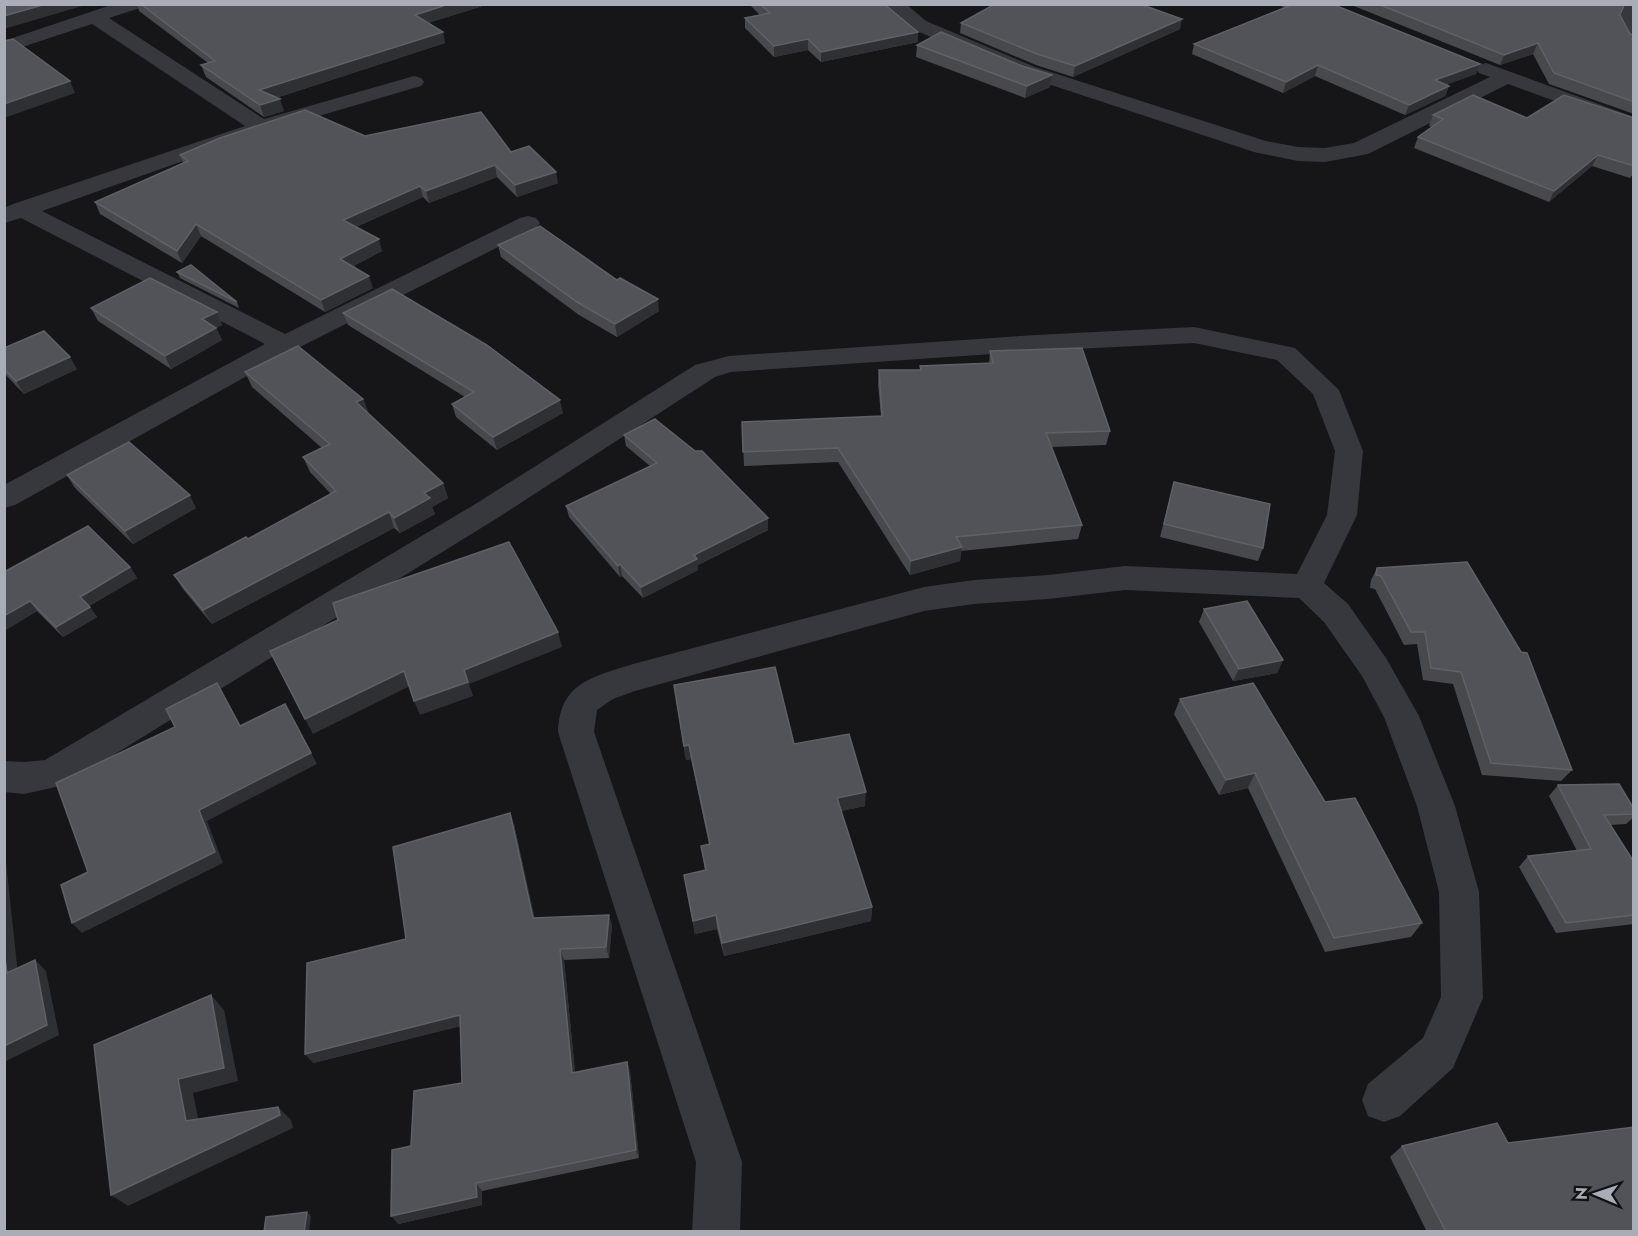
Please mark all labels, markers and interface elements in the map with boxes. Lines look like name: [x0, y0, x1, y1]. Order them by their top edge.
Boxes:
north arrow: [1566, 1164, 1626, 1224]
text: N: [1570, 1187, 1593, 1200]

